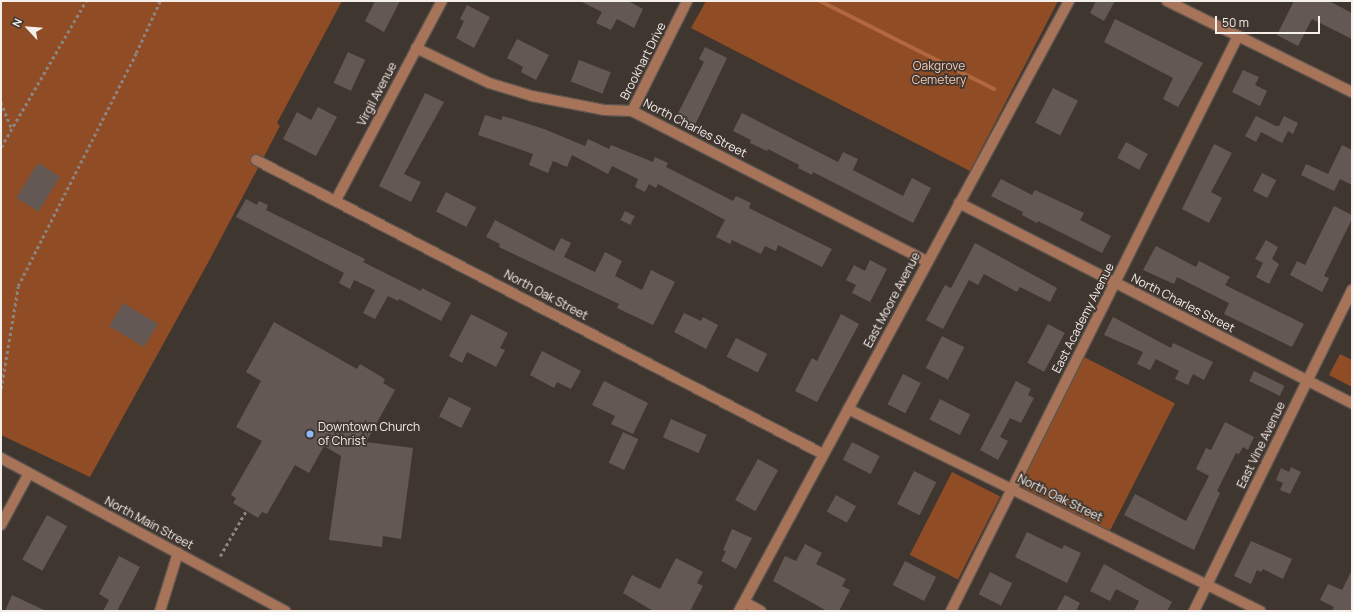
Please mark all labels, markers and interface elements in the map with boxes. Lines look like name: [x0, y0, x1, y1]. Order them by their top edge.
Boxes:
north arrow: [8, 8, 48, 48]
scale bar: [1217, 8, 1322, 34]
text: 50 m: [1222, 14, 1249, 31]
text: N: [8, 16, 25, 29]
street label: Brookhart Drive: [617, 20, 669, 102]
park label: Oakgrove Cemetery: [912, 59, 966, 87]
street label: Virgil Avenue: [354, 60, 400, 128]
street label: North Charles Street: [641, 96, 749, 160]
street label: East Moore Avenue: [861, 250, 923, 350]
street label: East Academy Avenue: [1049, 261, 1117, 375]
street label: North Oak Street: [502, 267, 590, 323]
street label: North Charles Street: [1129, 271, 1237, 335]
street label: East Vine Avenue: [1234, 399, 1288, 491]
place label: Downtown Church of Christ: [318, 420, 420, 448]
marker: Downtown Church of Christ: [305, 429, 315, 439]
street label: North Oak Street: [1015, 471, 1105, 525]
street label: North Main Street: [102, 494, 196, 552]

